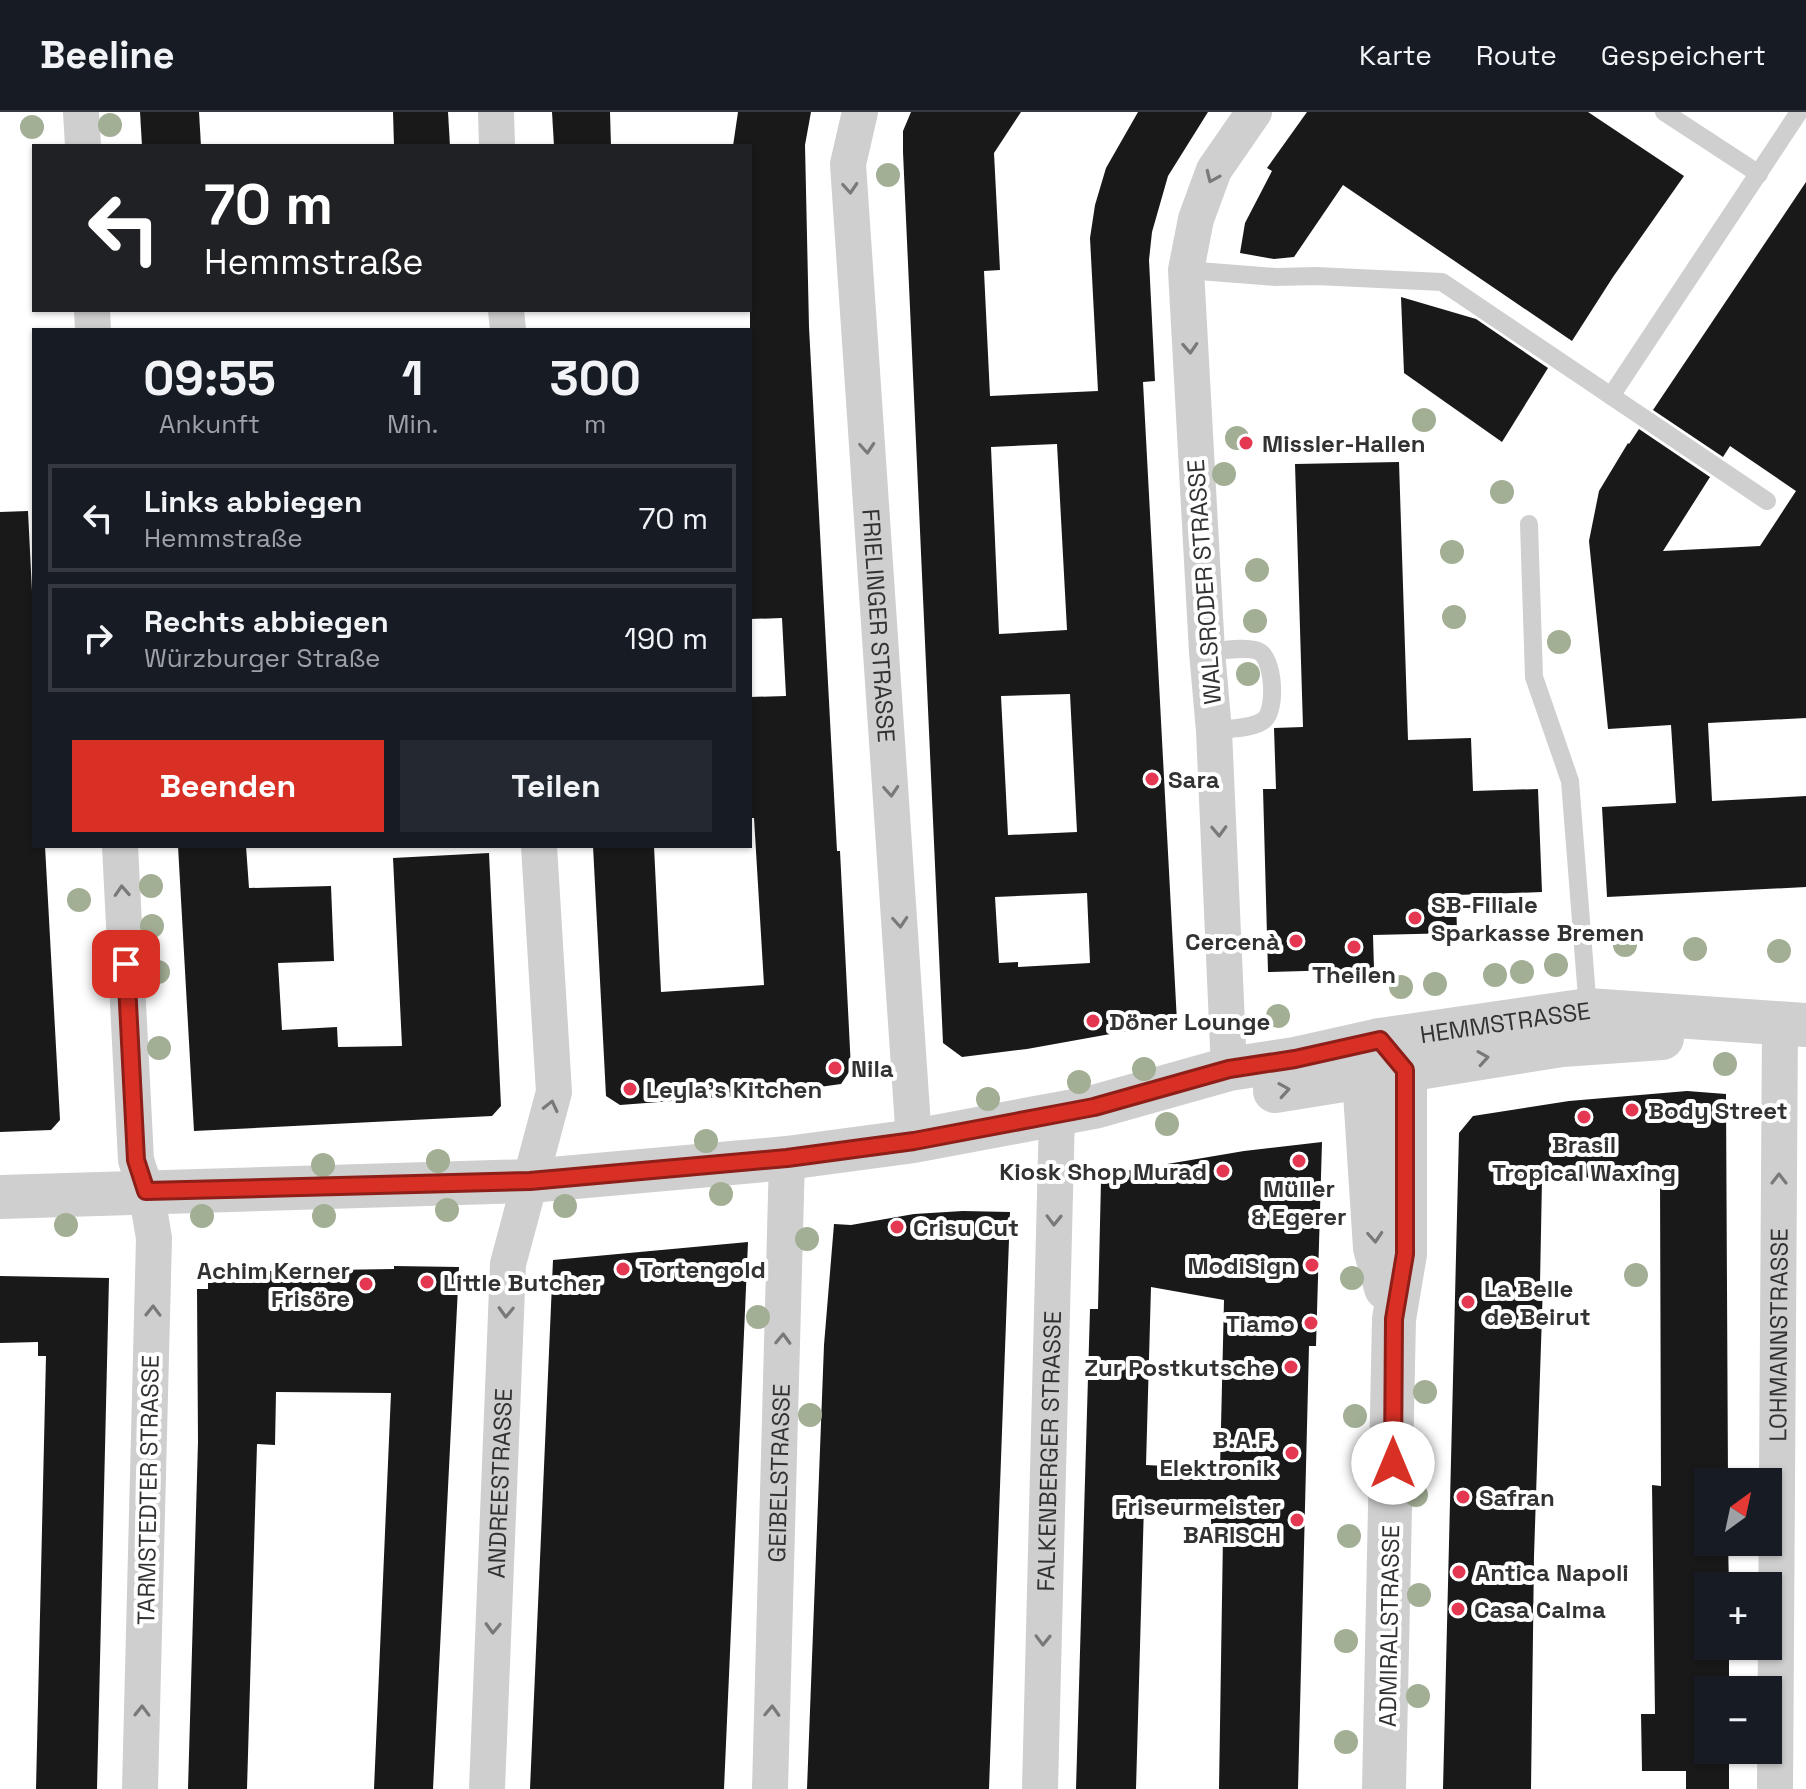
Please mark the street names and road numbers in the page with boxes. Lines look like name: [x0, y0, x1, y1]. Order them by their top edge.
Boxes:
street label: WALSRODER STRASSE: [1180, 458, 1228, 706]
street label: FRIELINGER STRASSE: [856, 508, 903, 744]
street label: HEMMSTRASSE: [1418, 994, 1592, 1050]
street label: LOHMANNSTRASSE: [1762, 1228, 1794, 1442]
street label: FALKENBERGER STRASSE: [1029, 1310, 1068, 1592]
street label: TARMSTEDTER STRASSE: [130, 1355, 166, 1625]
street label: GEIBELSTRASSE: [761, 1383, 796, 1563]
street label: ANDREESTRASSE: [480, 1387, 519, 1579]
street label: ADMIRALSTRASSE: [1372, 1525, 1406, 1727]

